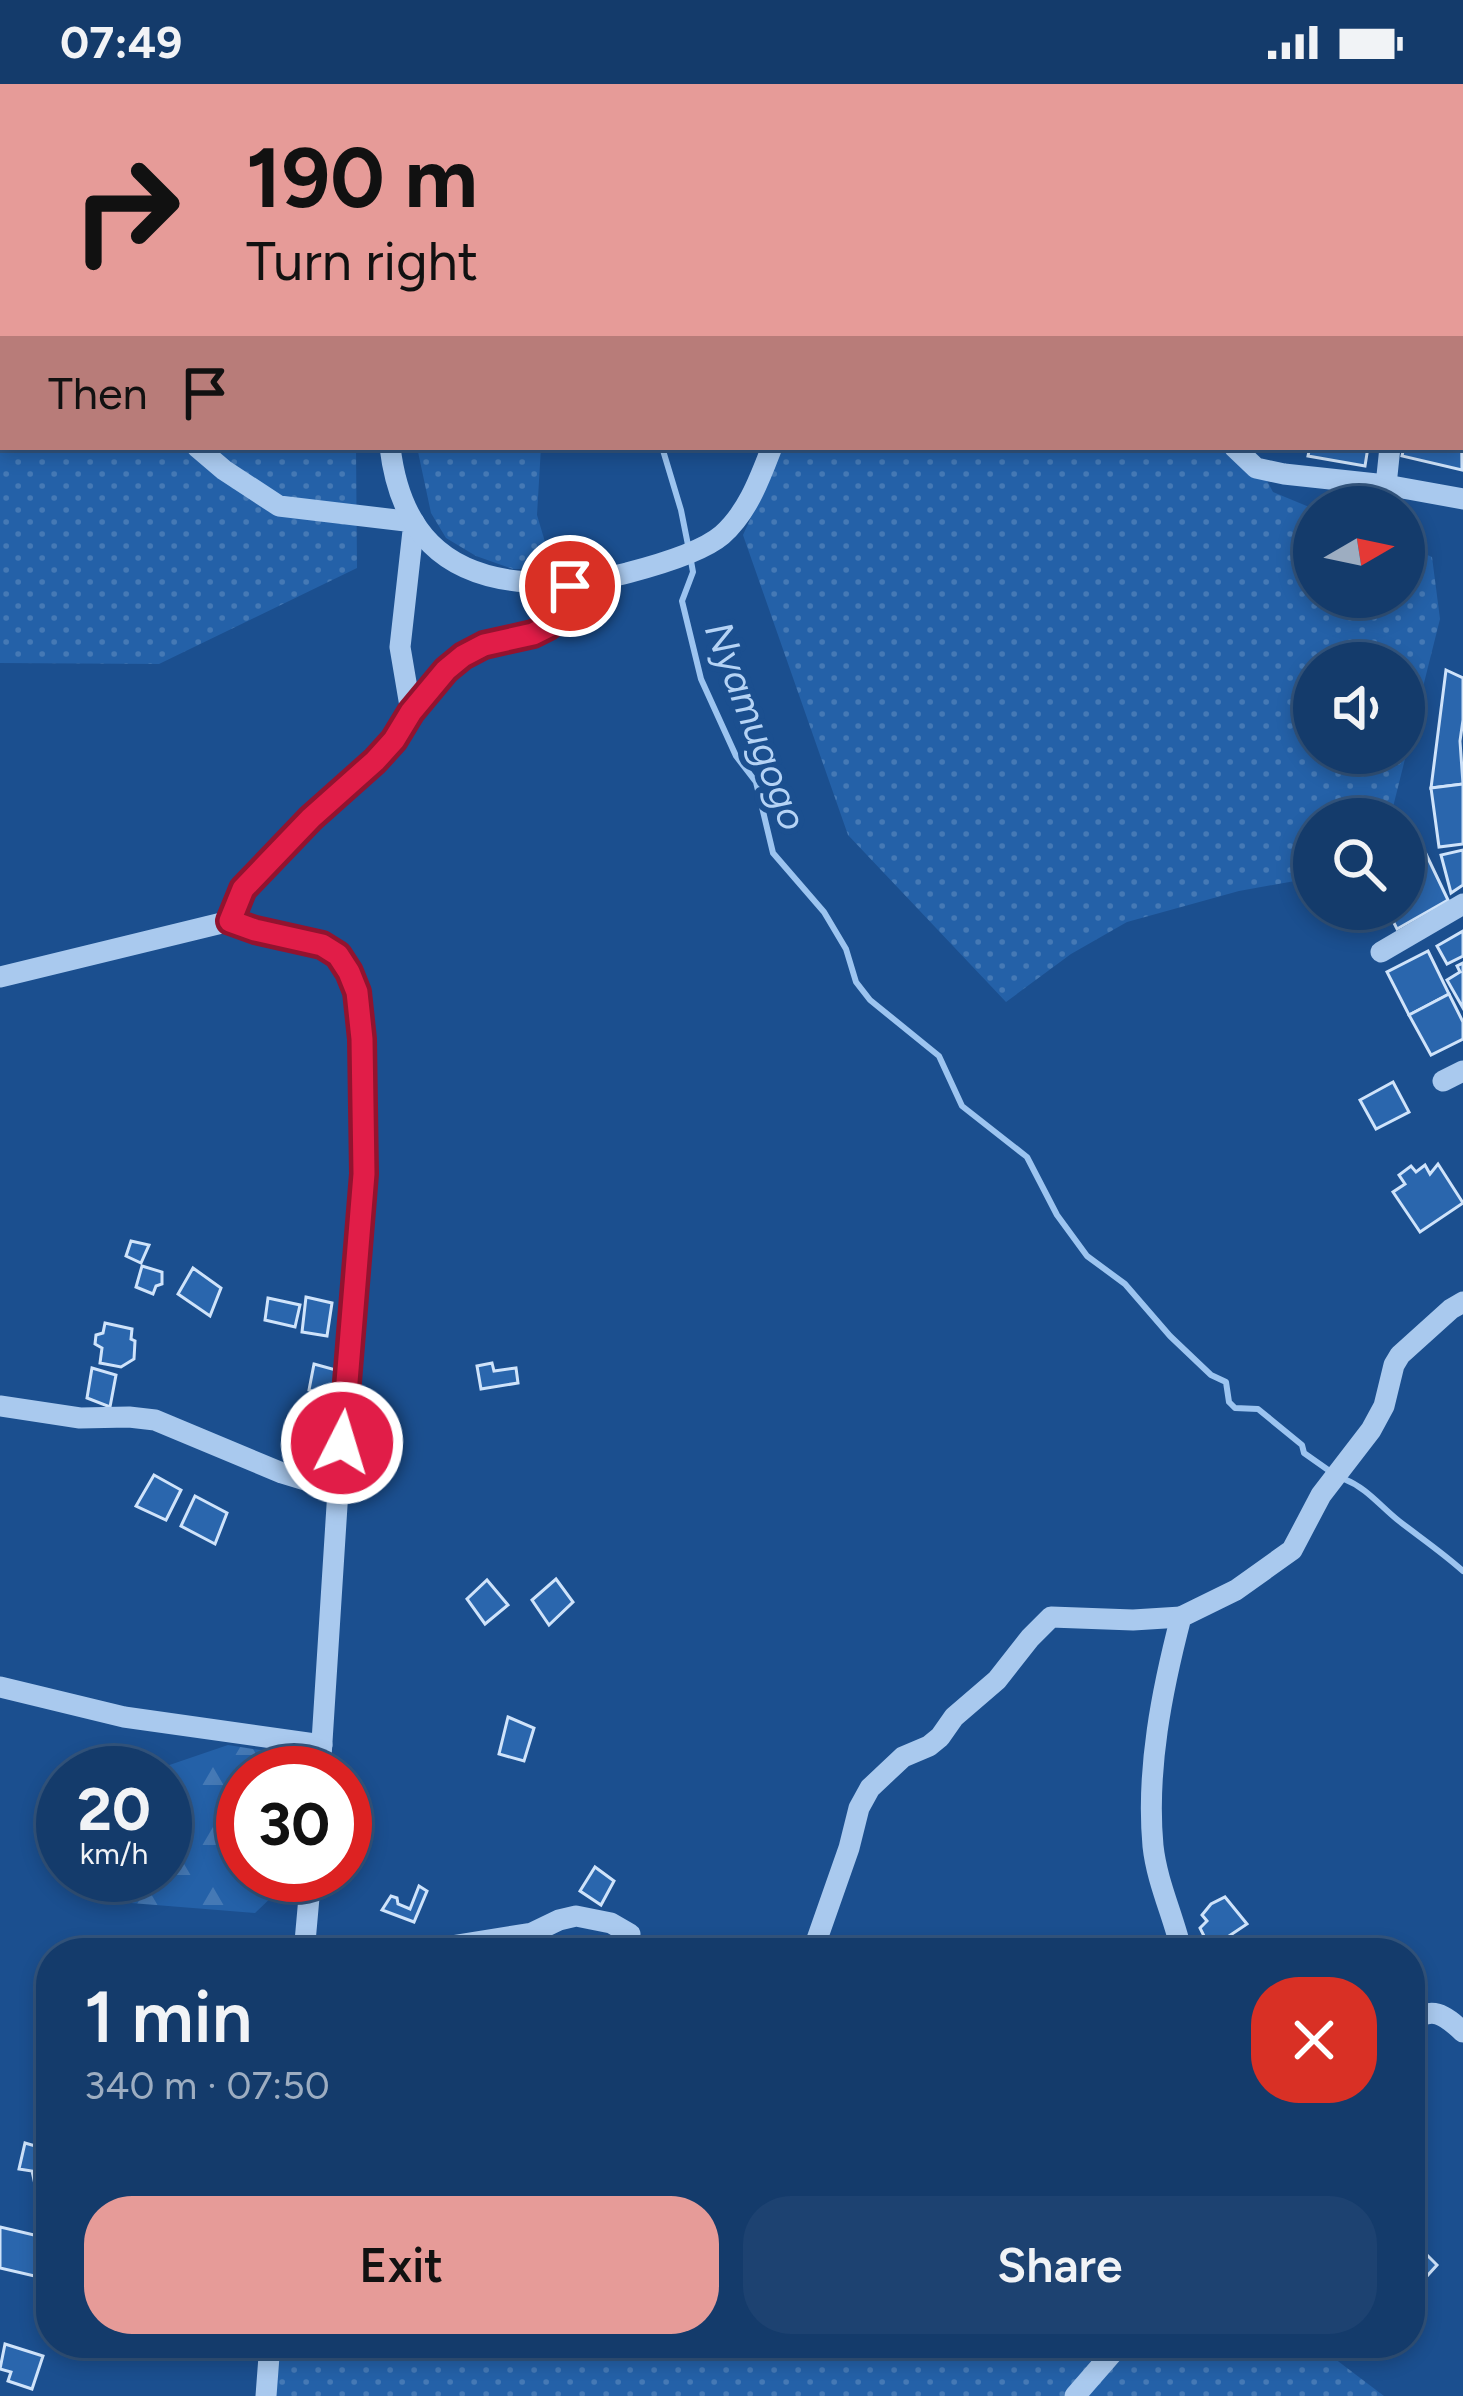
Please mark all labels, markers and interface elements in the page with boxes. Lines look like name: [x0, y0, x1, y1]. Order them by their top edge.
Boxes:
text: 07:49: [60, 15, 182, 69]
text: 190 m: [246, 127, 478, 228]
icon: right: [48, 132, 204, 288]
text: Turn right: [246, 229, 478, 294]
icon: arrive: [172, 360, 238, 426]
text: Then: [48, 366, 148, 420]
north arrow: [1293, 486, 1425, 618]
map controls: [1293, 486, 1425, 930]
pin: [519, 535, 621, 637]
icon: arrive: [537, 553, 603, 619]
water label: Nyamugogo: [695, 615, 817, 837]
button: sound: [1293, 642, 1425, 774]
button: search: [1293, 798, 1425, 930]
position arrow: [279, 1380, 405, 1506]
speed limit sign: 30: [216, 1746, 372, 1902]
text: 20: [77, 1773, 151, 1845]
text: km/h: [80, 1835, 148, 1872]
text: 1 min: [84, 1974, 252, 2060]
button: close: [1251, 1977, 1377, 2103]
text: 340 m · 07:50: [84, 2062, 330, 2109]
button: Exit: [84, 2196, 719, 2334]
button: Share: [743, 2196, 1377, 2334]

